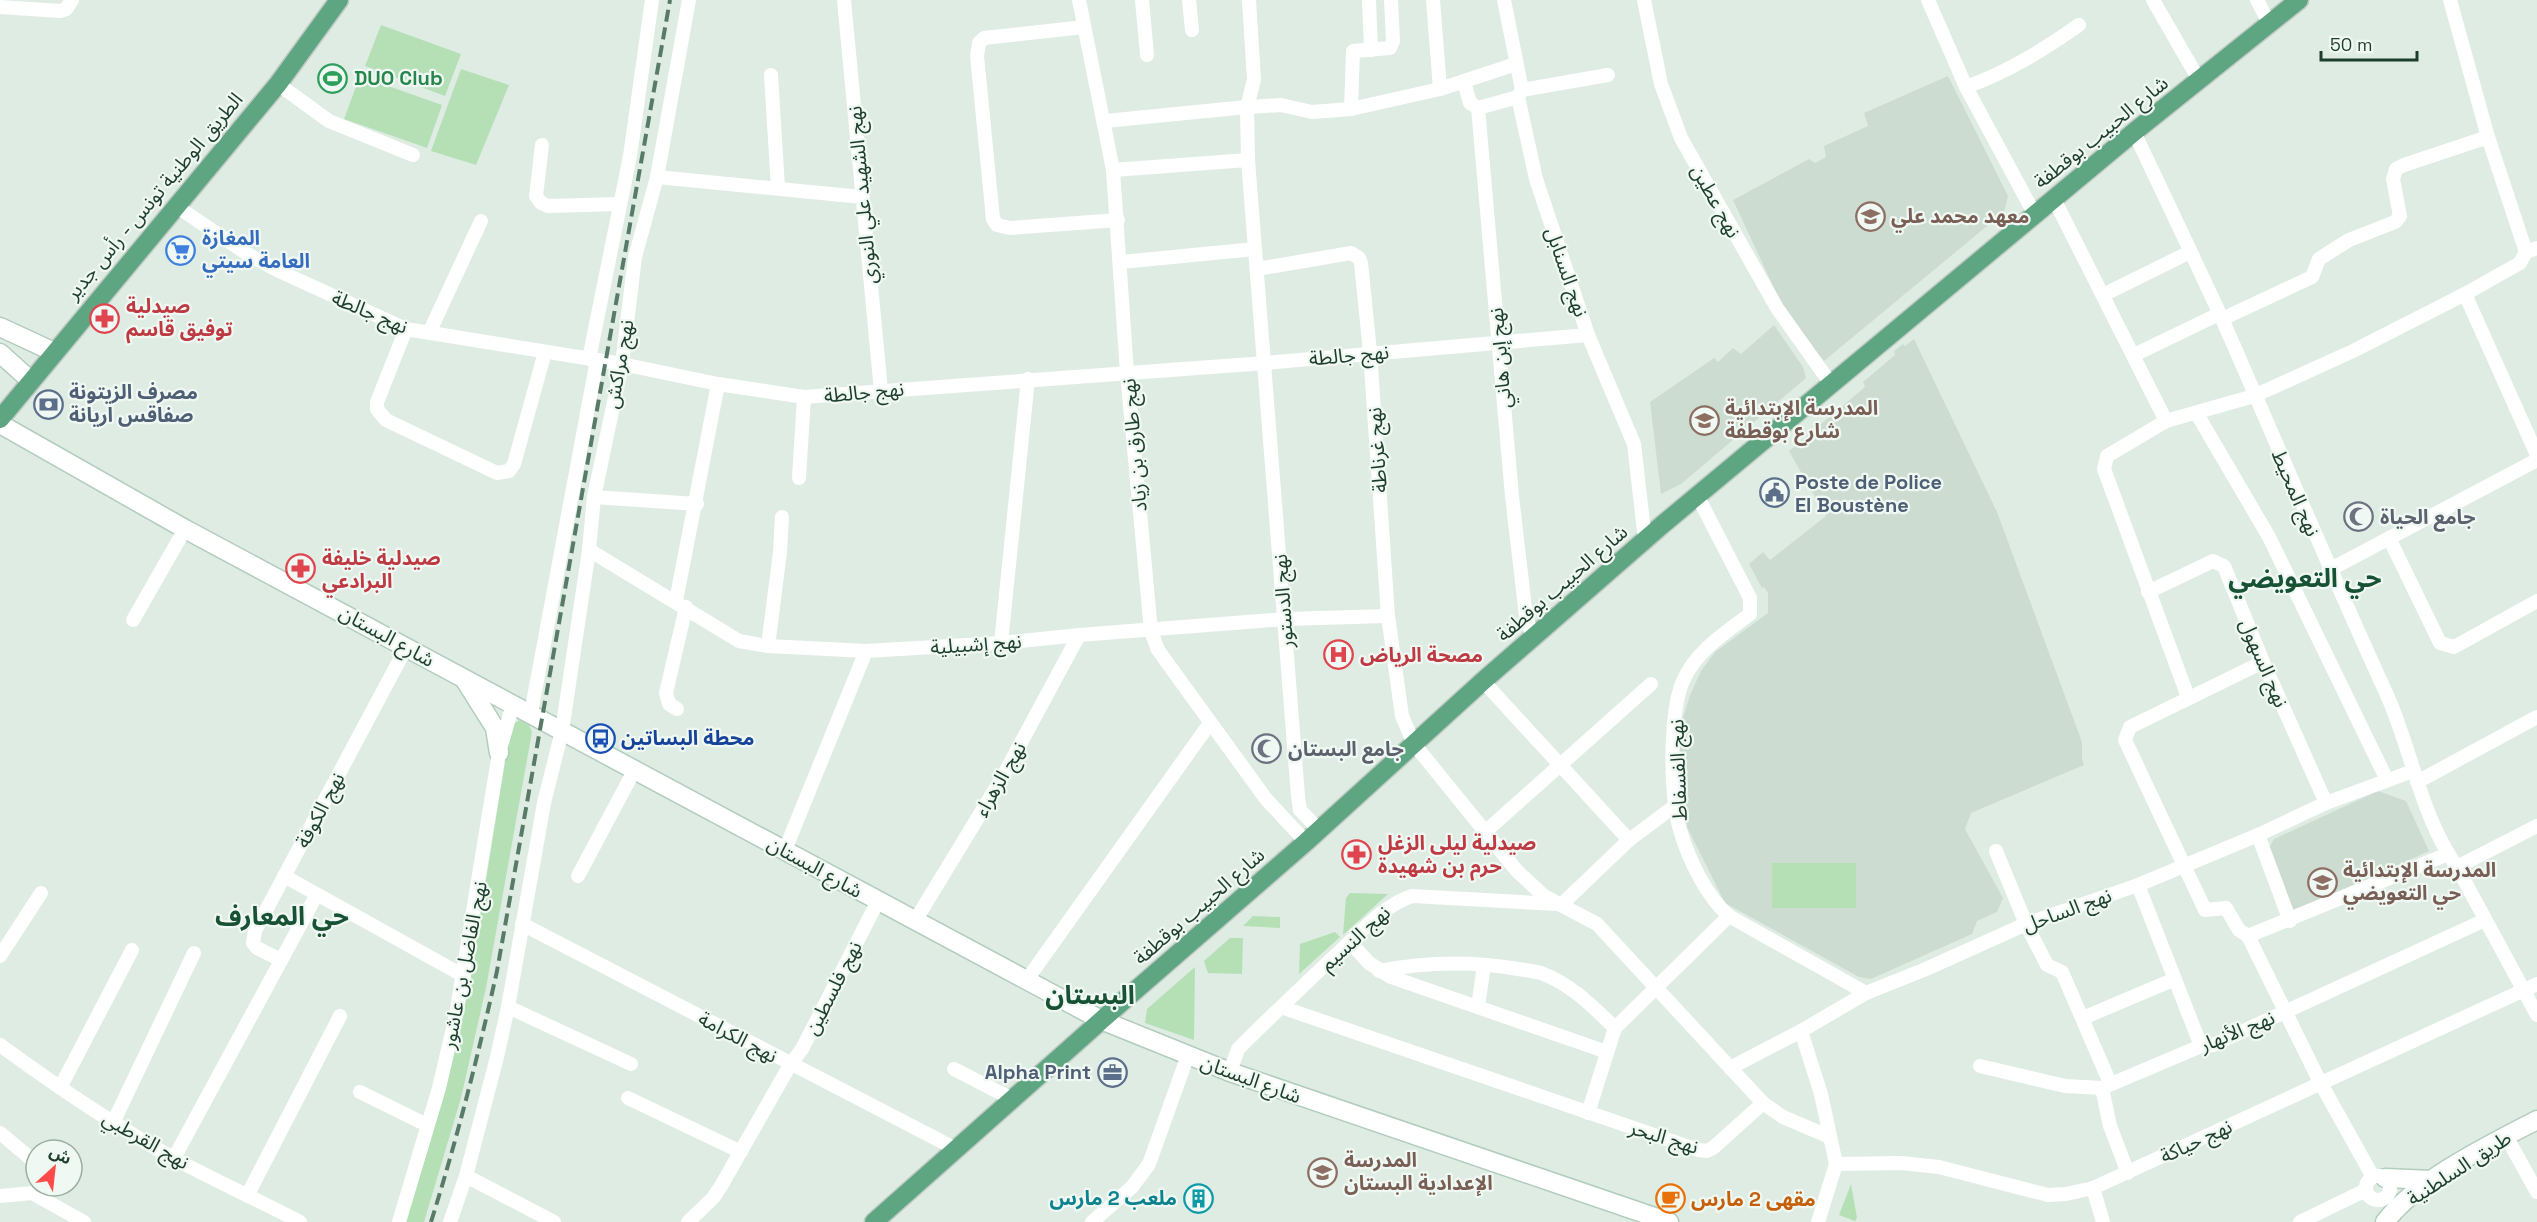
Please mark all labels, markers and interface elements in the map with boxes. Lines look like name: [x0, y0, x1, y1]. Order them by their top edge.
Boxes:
scale bar: [2321, 24, 2417, 62]
text: 50 m: [2330, 33, 2372, 56]
sports icon: DUO Club: [317, 62, 349, 94]
place label: DUO Club: [354, 65, 443, 91]
street label: شارع الحبيب بوقطفة: [2028, 70, 2175, 196]
street label: الطريق الوطنية تونس - رأس جدير: [59, 87, 248, 306]
street label: نهج الشهيد علي النوري: [841, 105, 885, 285]
street label: نهج عطين: [1683, 160, 1747, 243]
school or university icon: معهد محمد علي: [1854, 200, 1886, 232]
place label: معهد محمد علي: [1891, 203, 2029, 233]
street label: نهج السنابل: [1538, 224, 1594, 321]
place label: المغازة العامة سيتي: [202, 225, 310, 278]
supermarket icon: المغازة العامة سيتي: [165, 234, 197, 266]
street label: نهج جالطة: [327, 284, 412, 342]
place label: صيدلية توفيق قاسم: [126, 293, 233, 344]
pharmacy icon: صيدلية توفيق قاسم: [89, 302, 121, 334]
street label: نهج إبن هاني: [1483, 306, 1520, 409]
street label: نهج مراكش: [598, 317, 642, 411]
street label: نهج جالطة: [1308, 339, 1390, 373]
street label: نهج جالطة: [823, 376, 905, 410]
street label: نهج طارق بن زياد: [1115, 377, 1155, 513]
place label: مصرف الزيتونة صفاقس اريانة: [69, 379, 198, 428]
bank icon: مصرف الزيتونة صفاقس اريانة: [32, 388, 64, 420]
place label: المدرسة الإبتدائية شارع بوقطفة: [1725, 395, 1878, 446]
school or university icon: المدرسة الإبتدائية شارع بوقطفة: [1688, 404, 1720, 436]
street label: نهج غرناطة: [1361, 406, 1395, 494]
street label: نهج المحيط: [2264, 446, 2326, 541]
place label: Poste de Police El Boustène: [1795, 469, 1942, 518]
public building icon: Poste de Police El Boustène: [1758, 477, 1790, 509]
mosque icon: جامع الحياة: [2343, 501, 2375, 533]
place label: جامع الحياة: [2380, 504, 2476, 532]
street label: شارع الحبيب بوقطفة: [1491, 519, 1634, 649]
place label: صيدلية خليفة البرادعي: [322, 545, 441, 598]
pharmacy icon: صيدلية خليفة البرادعي: [285, 553, 317, 585]
street label: نهج الدستور: [1267, 553, 1301, 650]
district label: حي التعويضي: [2228, 561, 2382, 599]
street label: شارع البستان: [334, 599, 439, 675]
street label: نهج السهول: [2232, 615, 2294, 712]
street label: نهج إشبيلية: [929, 628, 1023, 662]
hospital icon: مصحة الرياض: [1323, 639, 1355, 671]
place label: مصحة الرياض: [1360, 642, 1483, 668]
street label: نهج الفسفاط: [1663, 719, 1695, 821]
bus stop icon: محطة البساتين: [584, 722, 616, 754]
place label: محطة البساتين: [621, 725, 754, 751]
mosque icon: جامع البستان: [1251, 733, 1283, 765]
place label: جامع البستان: [1288, 736, 1404, 764]
street label: نهج الزهراء: [968, 737, 1034, 822]
street label: نهج الكوفة: [289, 768, 352, 853]
street label: شارع البستان: [762, 830, 867, 906]
place label: صيدلية ليلى الزغل حرم بن شهيدة: [1378, 830, 1536, 881]
pharmacy icon: صيدلية ليلى الزغل حرم بن شهيدة: [1341, 838, 1373, 870]
street label: شارع الحبيب بوقطفة: [1128, 842, 1271, 972]
place label: المدرسة الإبتدائية حي التعويضي: [2343, 857, 2496, 910]
school or university icon: المدرسة الإبتدائية حي التعويضي: [2306, 866, 2338, 898]
street label: نهج الفاضل بن عاشور: [435, 879, 495, 1053]
street label: نهج الساحل: [2019, 882, 2116, 940]
district label: حي المعارف: [215, 899, 349, 937]
street label: نهج النسيم: [1314, 900, 1397, 978]
street label: نهج فلسطين: [798, 937, 869, 1040]
district label: البستان: [1045, 978, 1135, 1012]
street label: نهج الأنهار: [2195, 1004, 2279, 1060]
street label: نهج الكرامة: [693, 1005, 782, 1070]
street label: شارع البستان: [1197, 1049, 1305, 1111]
office icon: Alpha Print: [1096, 1056, 1128, 1088]
place label: Alpha Print: [985, 1059, 1091, 1085]
street label: نهج القرطبي: [97, 1105, 194, 1178]
street label: نهج حياكة: [2156, 1113, 2237, 1171]
street label: نهج البحر: [1625, 1114, 1702, 1162]
street label: طريق السلطنية: [2402, 1125, 2516, 1211]
north arrow: [24, 1138, 84, 1198]
text: ش: [46, 1141, 75, 1169]
place label: المدرسة الإعدادية البستان: [1344, 1147, 1493, 1197]
school or university icon: المدرسة الإعدادية البستان: [1307, 1156, 1339, 1188]
building icon: ملعب 2 مارس: [1182, 1182, 1214, 1214]
cafe icon: مقهى 2 مارس: [1654, 1183, 1686, 1215]
place label: ملعب 2 مارس: [1050, 1185, 1177, 1211]
place label: مقهى 2 مارس: [1691, 1186, 1816, 1212]

